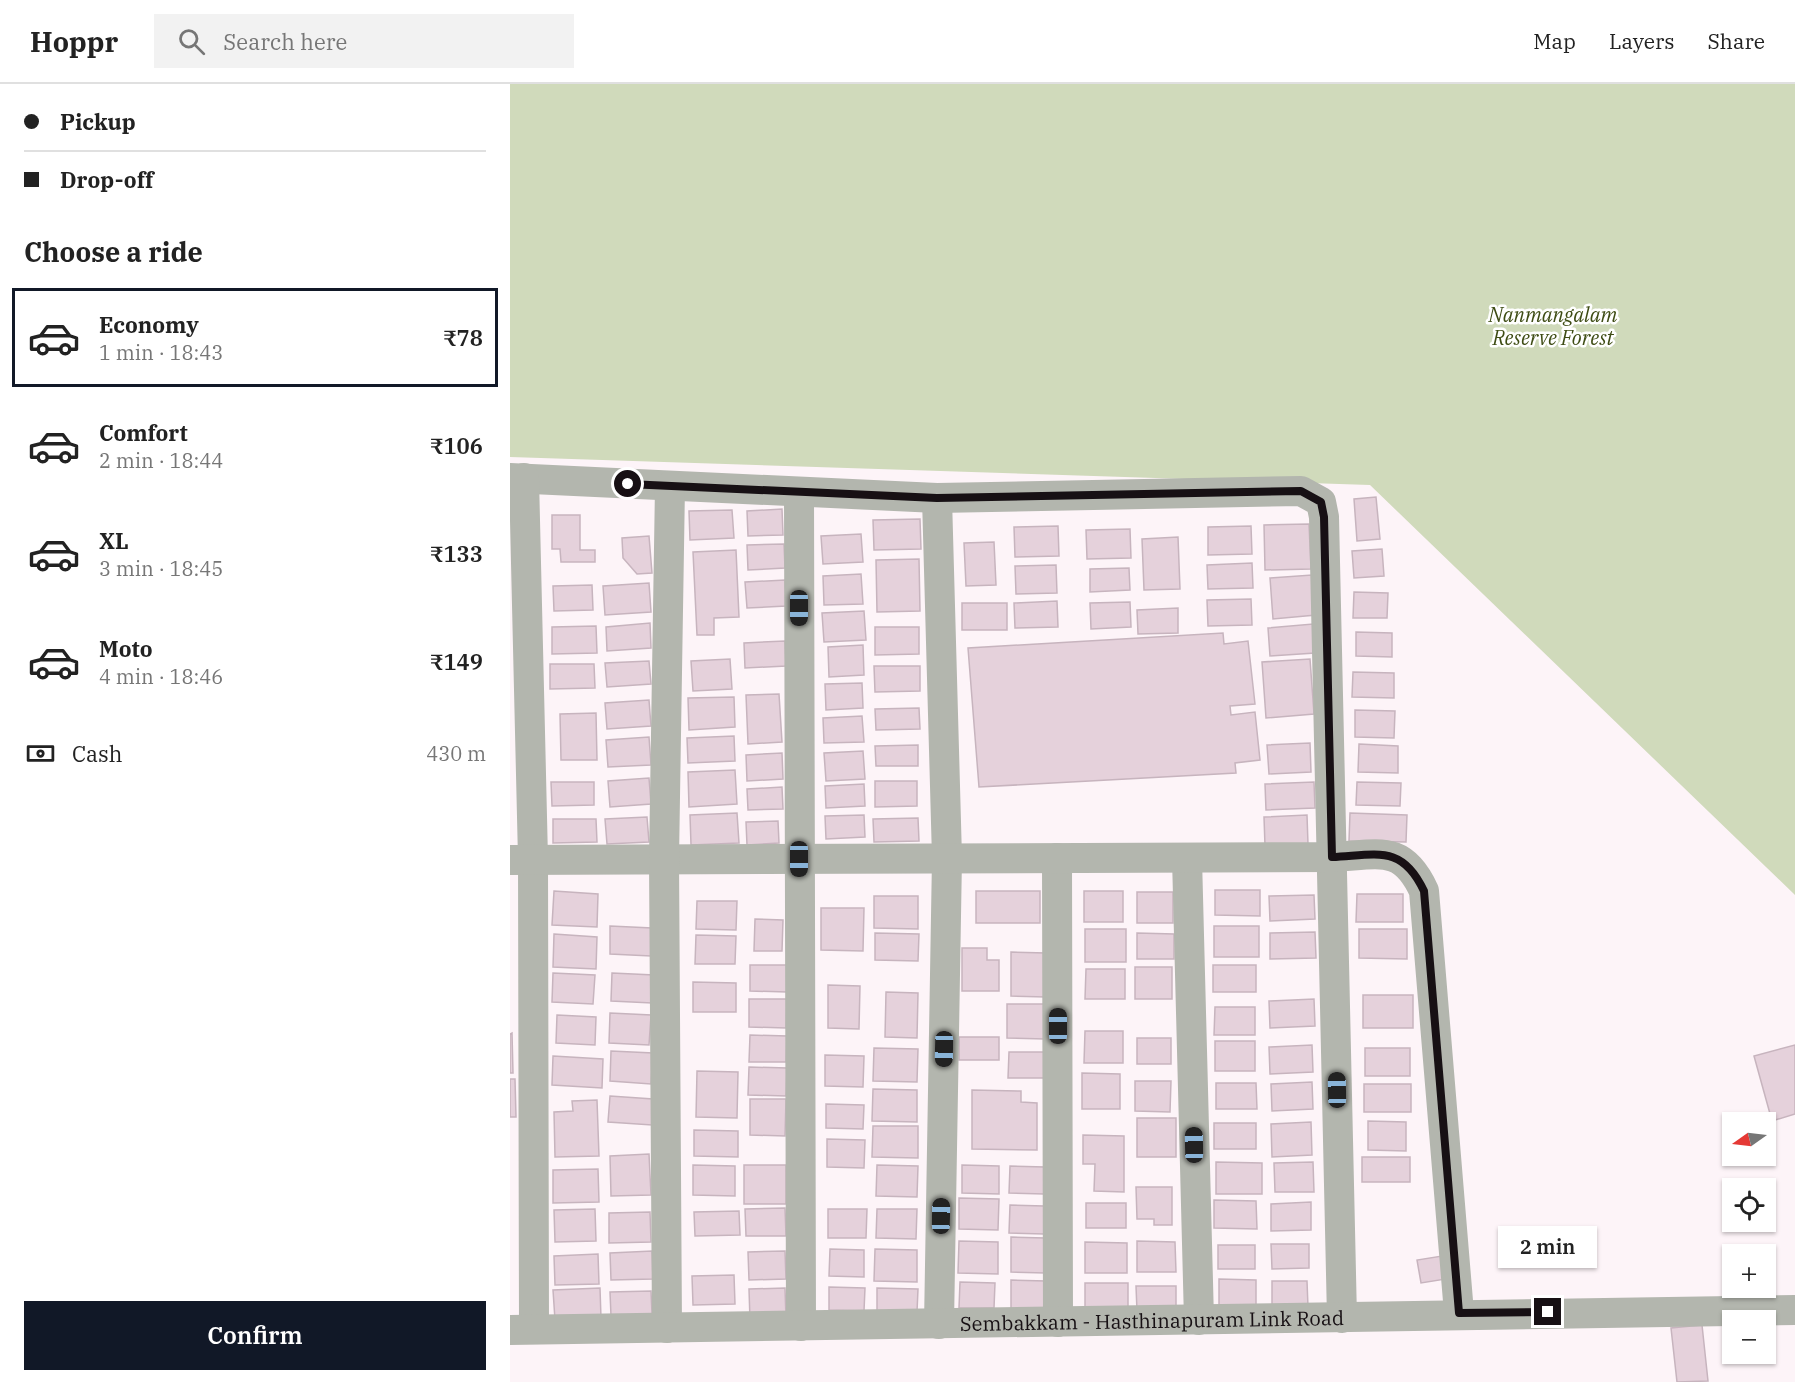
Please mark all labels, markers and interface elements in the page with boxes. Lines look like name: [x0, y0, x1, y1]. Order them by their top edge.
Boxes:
search box: [154, 14, 574, 68]
text: Hoppr: [30, 23, 118, 60]
icon: search: [175, 25, 208, 58]
text: Search here: [223, 27, 347, 56]
text: Map: [1533, 27, 1576, 55]
text: Layers: [1609, 27, 1675, 55]
text: Share: [1708, 27, 1765, 55]
text: Pickup: [60, 107, 136, 136]
text: Drop-off: [60, 165, 154, 194]
text: Choose a ride: [24, 234, 203, 269]
park label: Nanmangalam Reserve Forest: [1488, 301, 1618, 351]
text: Economy: [99, 310, 199, 339]
icon: car: [27, 311, 81, 365]
text: ₹78: [443, 323, 483, 352]
text: 1 min · 18:43: [99, 339, 223, 366]
text: Comfort: [99, 418, 188, 447]
icon: car: [27, 419, 81, 473]
text: ₹106: [430, 431, 483, 460]
text: 2 min · 18:44: [99, 447, 223, 474]
route start: [614, 470, 641, 497]
text: XL: [99, 526, 129, 555]
icon: car: [27, 527, 81, 581]
text: ₹133: [430, 539, 483, 568]
text: 3 min · 18:45: [99, 555, 223, 582]
car: [790, 590, 808, 626]
text: Moto: [99, 634, 153, 663]
icon: car: [27, 635, 81, 689]
text: ₹149: [430, 647, 483, 676]
text: 4 min · 18:46: [99, 663, 223, 690]
icon: cash: [24, 737, 57, 770]
text: Cash: [72, 739, 123, 768]
text: 430 m: [426, 740, 486, 767]
car: [790, 841, 808, 877]
car: [1049, 1008, 1067, 1044]
car: [935, 1031, 953, 1067]
car: [1328, 1072, 1346, 1108]
north arrow: [1722, 1112, 1776, 1166]
map controls: [1722, 1112, 1776, 1364]
car: [1185, 1127, 1203, 1163]
button: locate: [1722, 1178, 1776, 1232]
car: [932, 1198, 950, 1234]
callout: 2 min: [1498, 1225, 1598, 1267]
text: 2 min: [1520, 1233, 1575, 1260]
button: +: [1722, 1244, 1776, 1298]
route end: [1534, 1298, 1561, 1325]
button: Confirm: [24, 1301, 486, 1370]
street label: Sembakkam - Hasthinapuram Link Road: [960, 1304, 1344, 1336]
button: −: [1722, 1310, 1776, 1364]

